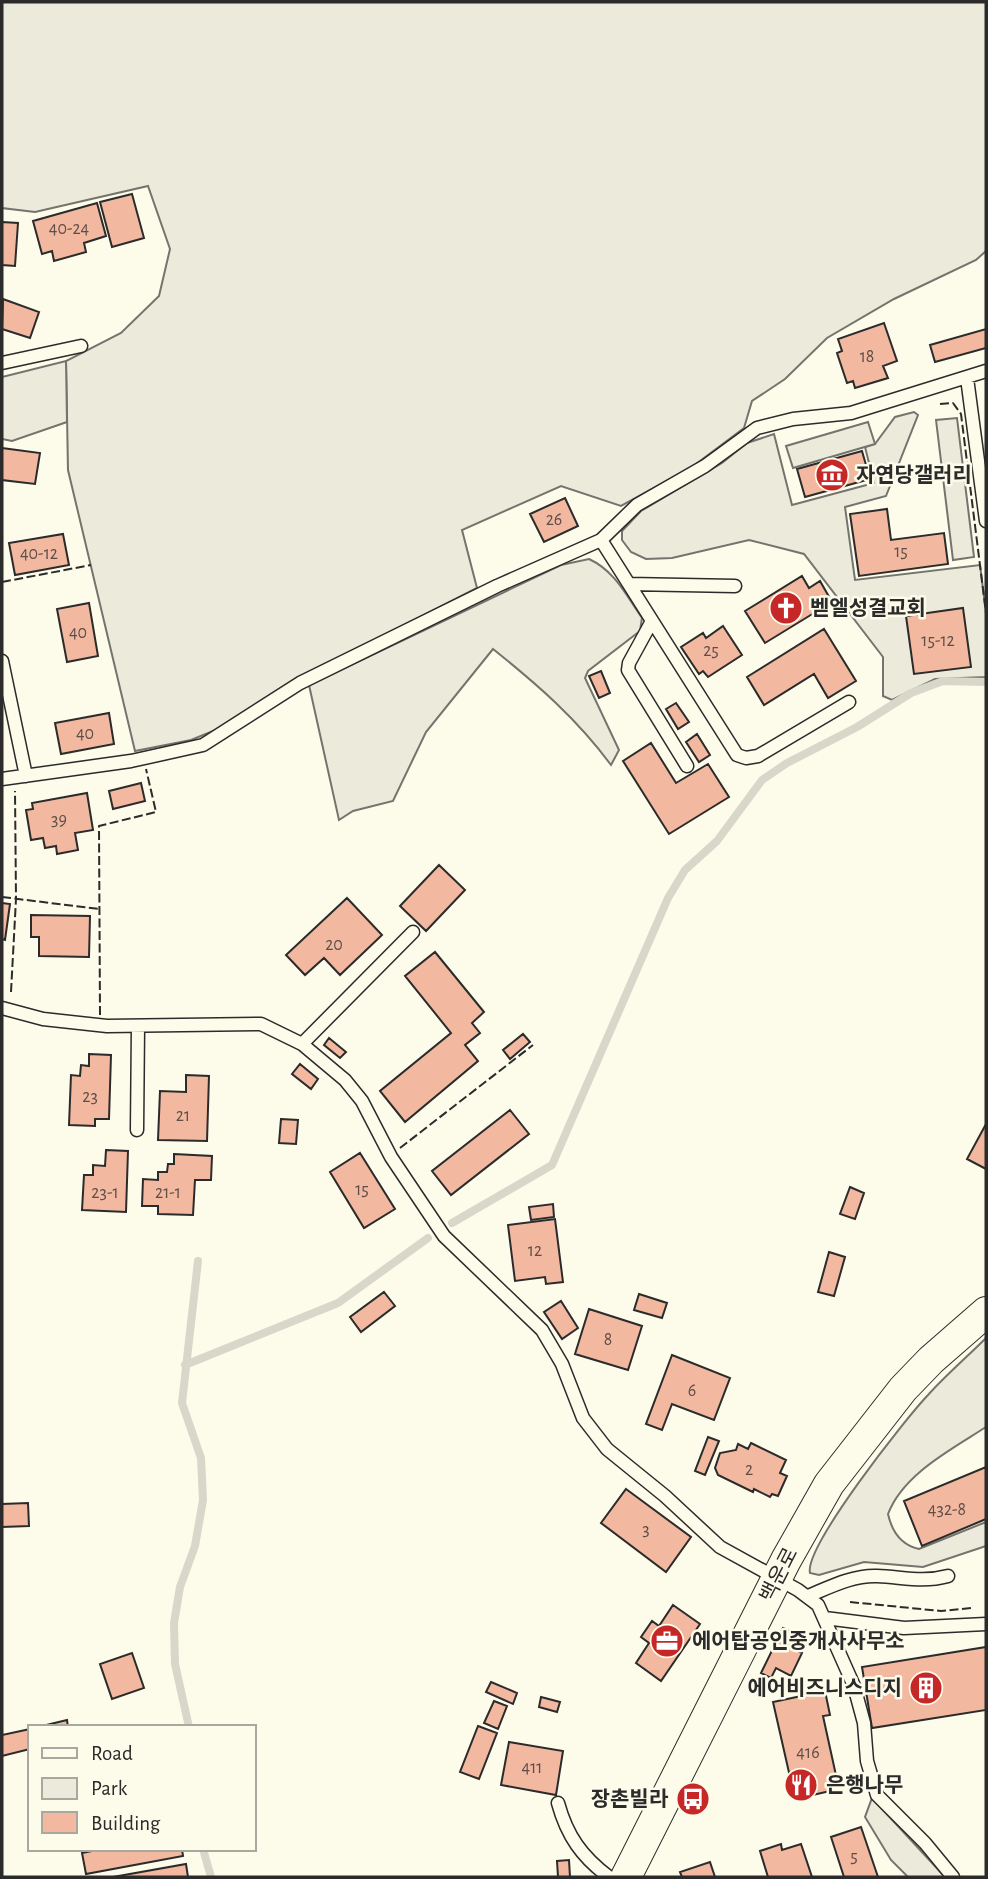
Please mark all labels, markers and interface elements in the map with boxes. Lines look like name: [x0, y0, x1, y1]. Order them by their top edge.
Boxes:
house number: 40-24: [49, 220, 90, 238]
house number: 18: [860, 348, 874, 366]
museum icon: 자연당갤러리: [813, 456, 851, 494]
place label: 자연당갤러리: [856, 464, 972, 486]
house number: 26: [546, 511, 562, 529]
house number: 15: [894, 543, 908, 561]
house number: 40-12: [20, 545, 58, 563]
church icon: 벧엘성결교회: [767, 589, 805, 627]
place label: 벧엘성결교회: [810, 597, 926, 619]
house number: 40: [69, 624, 87, 642]
house number: 15-12: [921, 632, 955, 650]
house number: 25: [703, 642, 719, 660]
house number: 40: [76, 725, 94, 743]
house number: 39: [51, 811, 67, 829]
house number: 20: [325, 936, 343, 954]
house number: 23: [82, 1088, 98, 1106]
house number: 21: [176, 1107, 190, 1125]
house number: 15: [355, 1181, 369, 1199]
house number: 23-1: [91, 1184, 119, 1202]
house number: 21-1: [155, 1184, 181, 1202]
house number: 12: [528, 1242, 542, 1260]
house number: 8: [604, 1331, 612, 1349]
house number: 6: [688, 1382, 696, 1400]
house number: 2: [745, 1461, 753, 1479]
house number: 432-8: [928, 1501, 966, 1519]
house number: 3: [642, 1521, 650, 1539]
street label: 백운로: [756, 1544, 802, 1606]
office icon: 에어탑공인중개사사무소: [648, 1622, 686, 1660]
place label: 에어탑공인중개사사무소: [692, 1630, 905, 1652]
building icon: 에어비즈니스디지: [907, 1669, 945, 1707]
place label: 에어비즈니스디지: [747, 1677, 902, 1699]
legend: [28, 1725, 256, 1851]
text: Road: [91, 1743, 133, 1764]
house number: 416: [796, 1744, 820, 1762]
house number: 411: [521, 1759, 543, 1777]
restaurant icon: 은행나무: [782, 1766, 820, 1804]
place label: 은행나무: [826, 1774, 903, 1796]
text: Park: [91, 1778, 128, 1799]
bus stop icon: 장촌빌라: [674, 1780, 712, 1818]
place label: 장촌빌라: [591, 1788, 669, 1810]
text: Building: [91, 1813, 161, 1834]
house number: 5: [850, 1848, 858, 1866]

